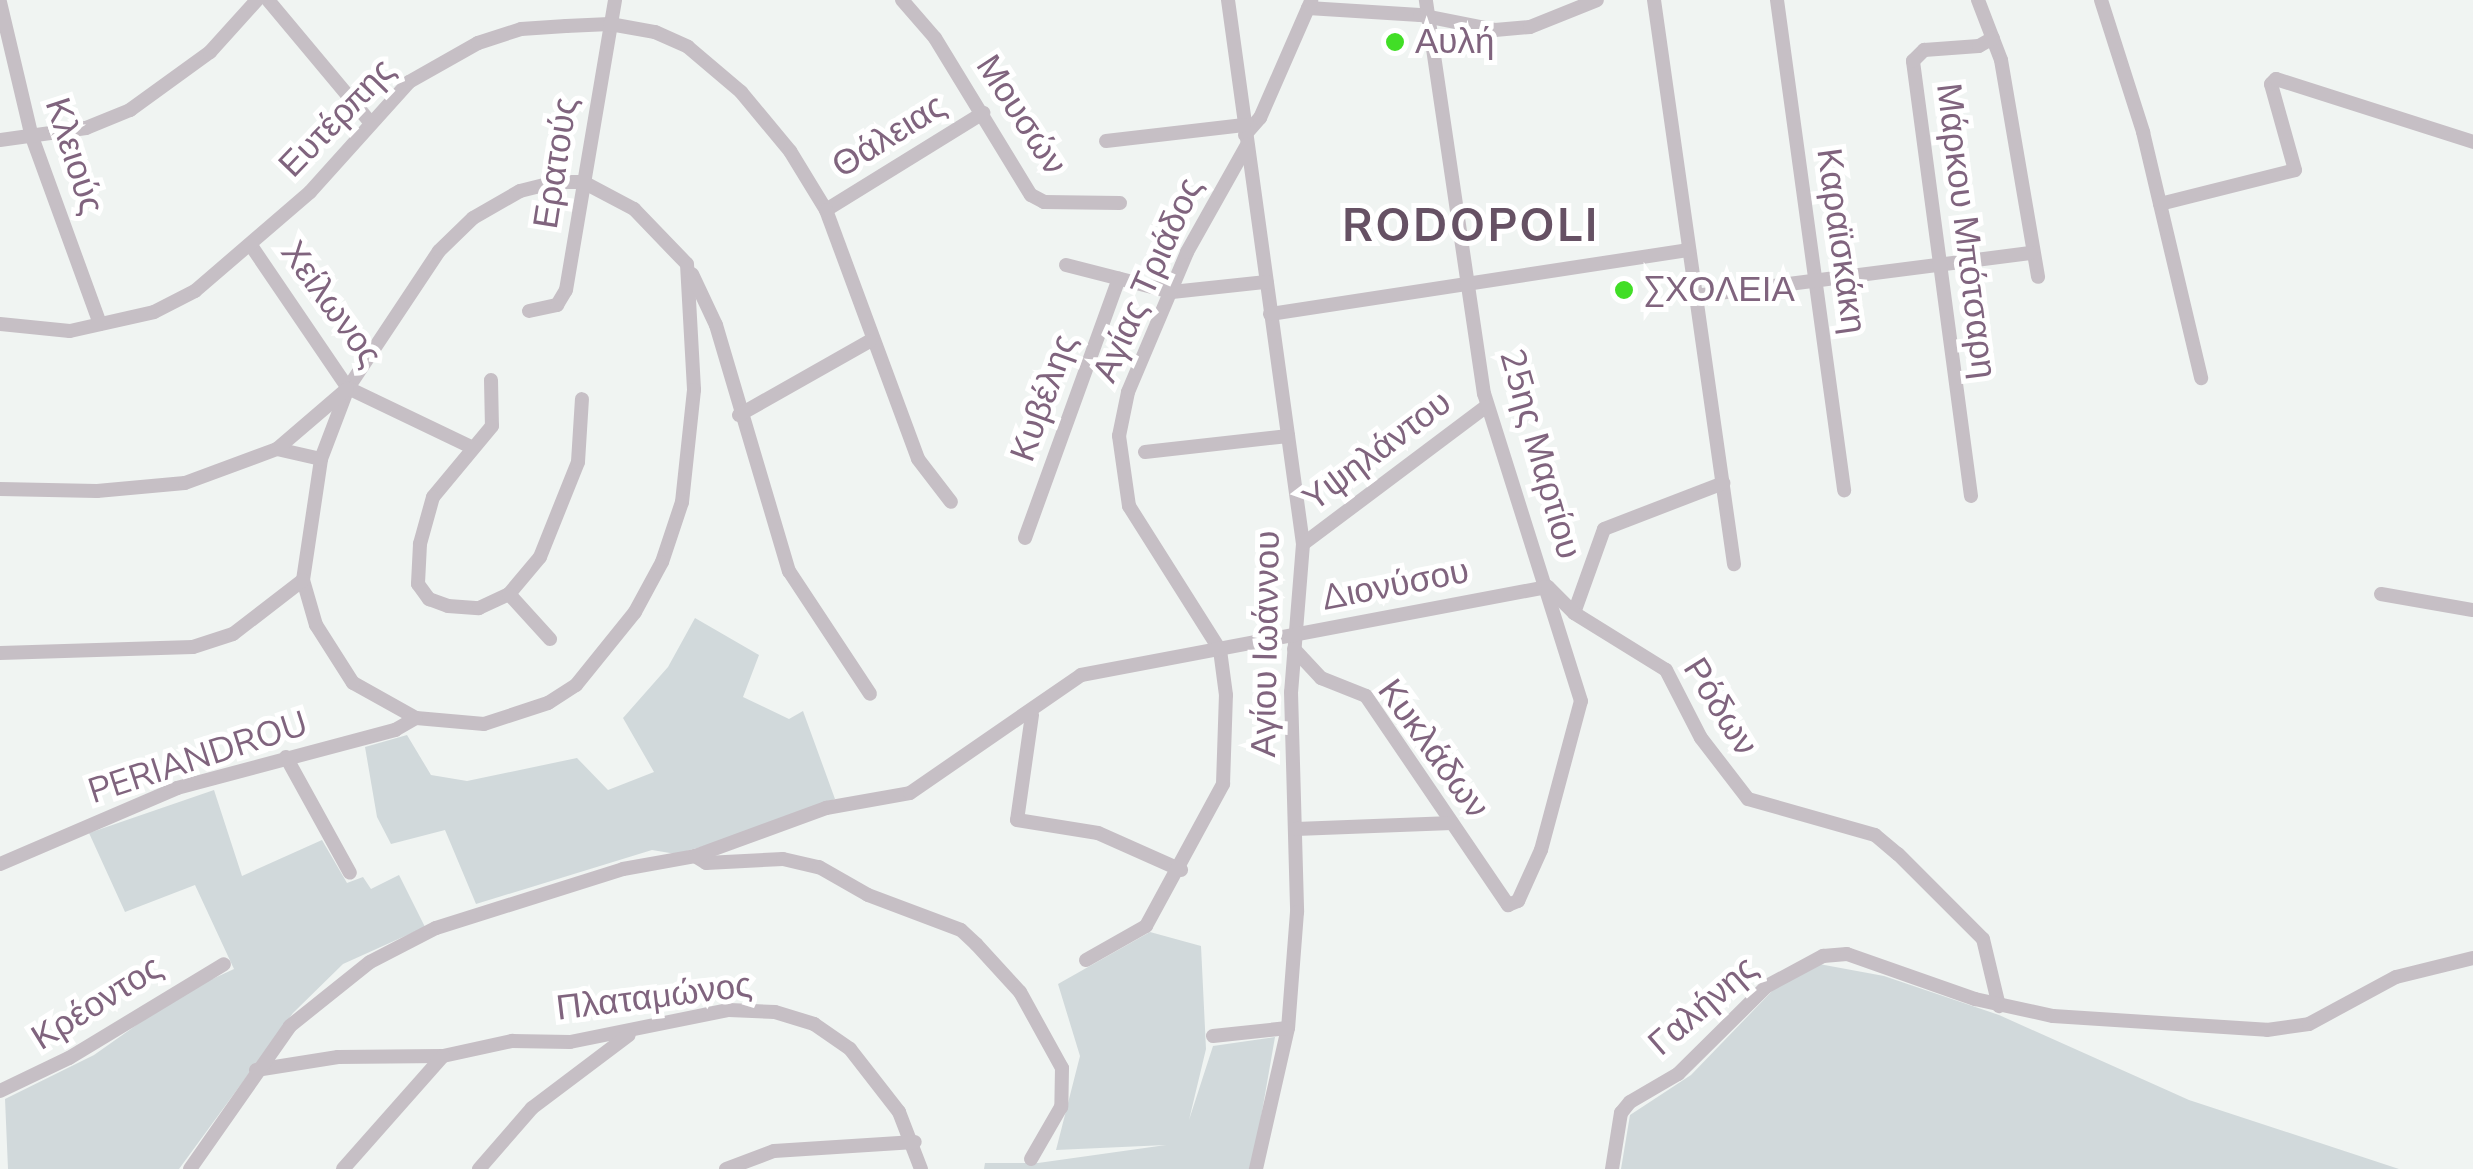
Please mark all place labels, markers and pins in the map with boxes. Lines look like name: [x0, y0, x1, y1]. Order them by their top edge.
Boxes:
place label: Αυλή: [1415, 21, 1494, 63]
marker: Αυλή: [1384, 31, 1406, 53]
place label: ΣΧΟΛΕΙΑ: [1644, 269, 1795, 311]
marker: ΣΧΟΛΕΙΑ: [1613, 279, 1635, 301]

